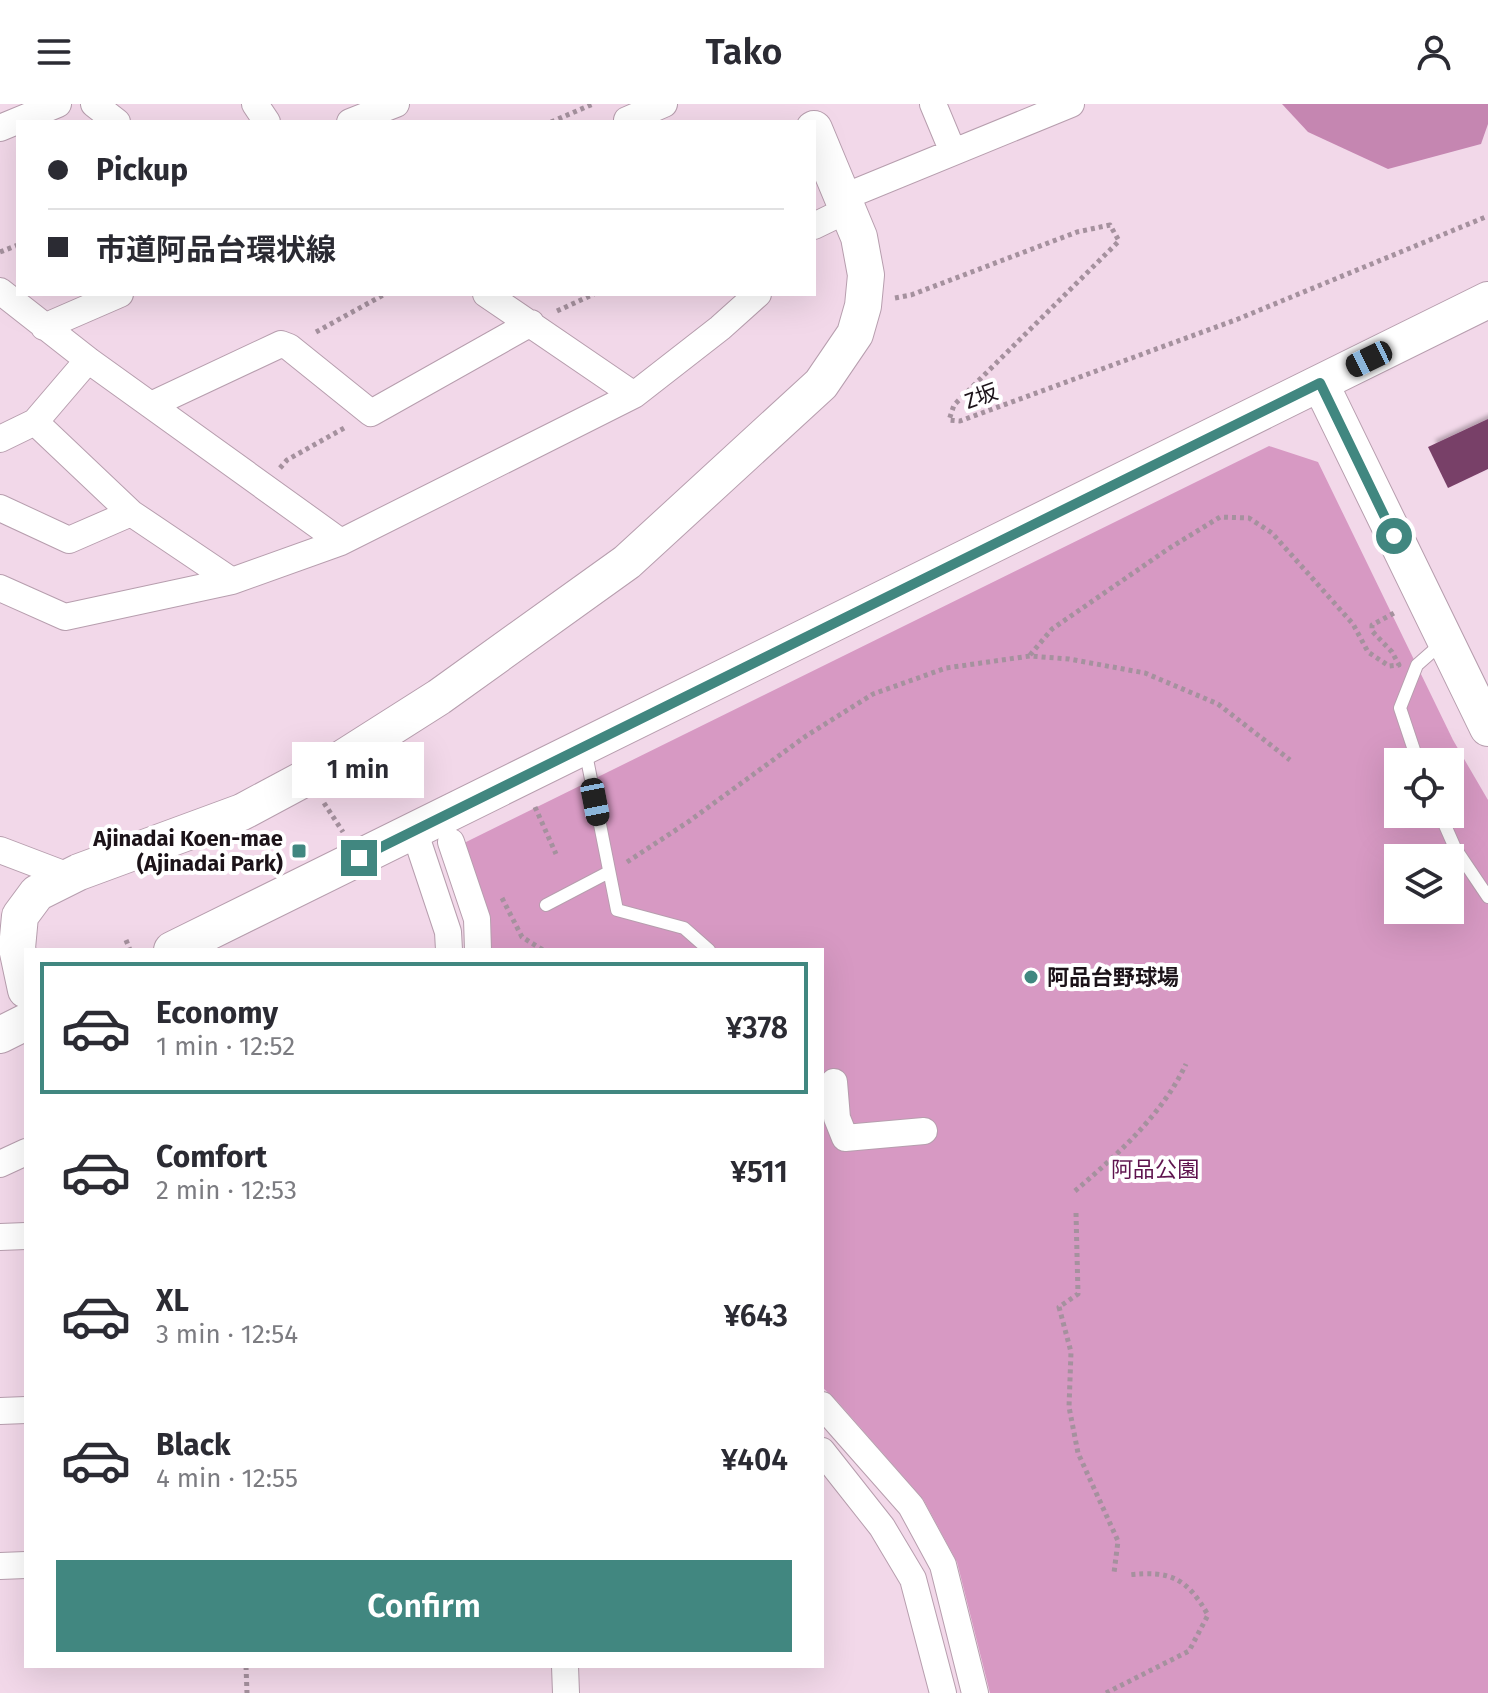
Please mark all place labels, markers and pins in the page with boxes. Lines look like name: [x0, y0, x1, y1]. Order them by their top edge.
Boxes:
place label: Ajinadai Koen-mae (Ajinadai Park): [92, 825, 283, 877]
marker: Ajinadai Koen-mae (Ajinadai Park): [290, 842, 308, 860]
place label: 阿品台野球場: [1047, 964, 1179, 991]
marker: 阿品台野球場: [1022, 968, 1040, 986]

